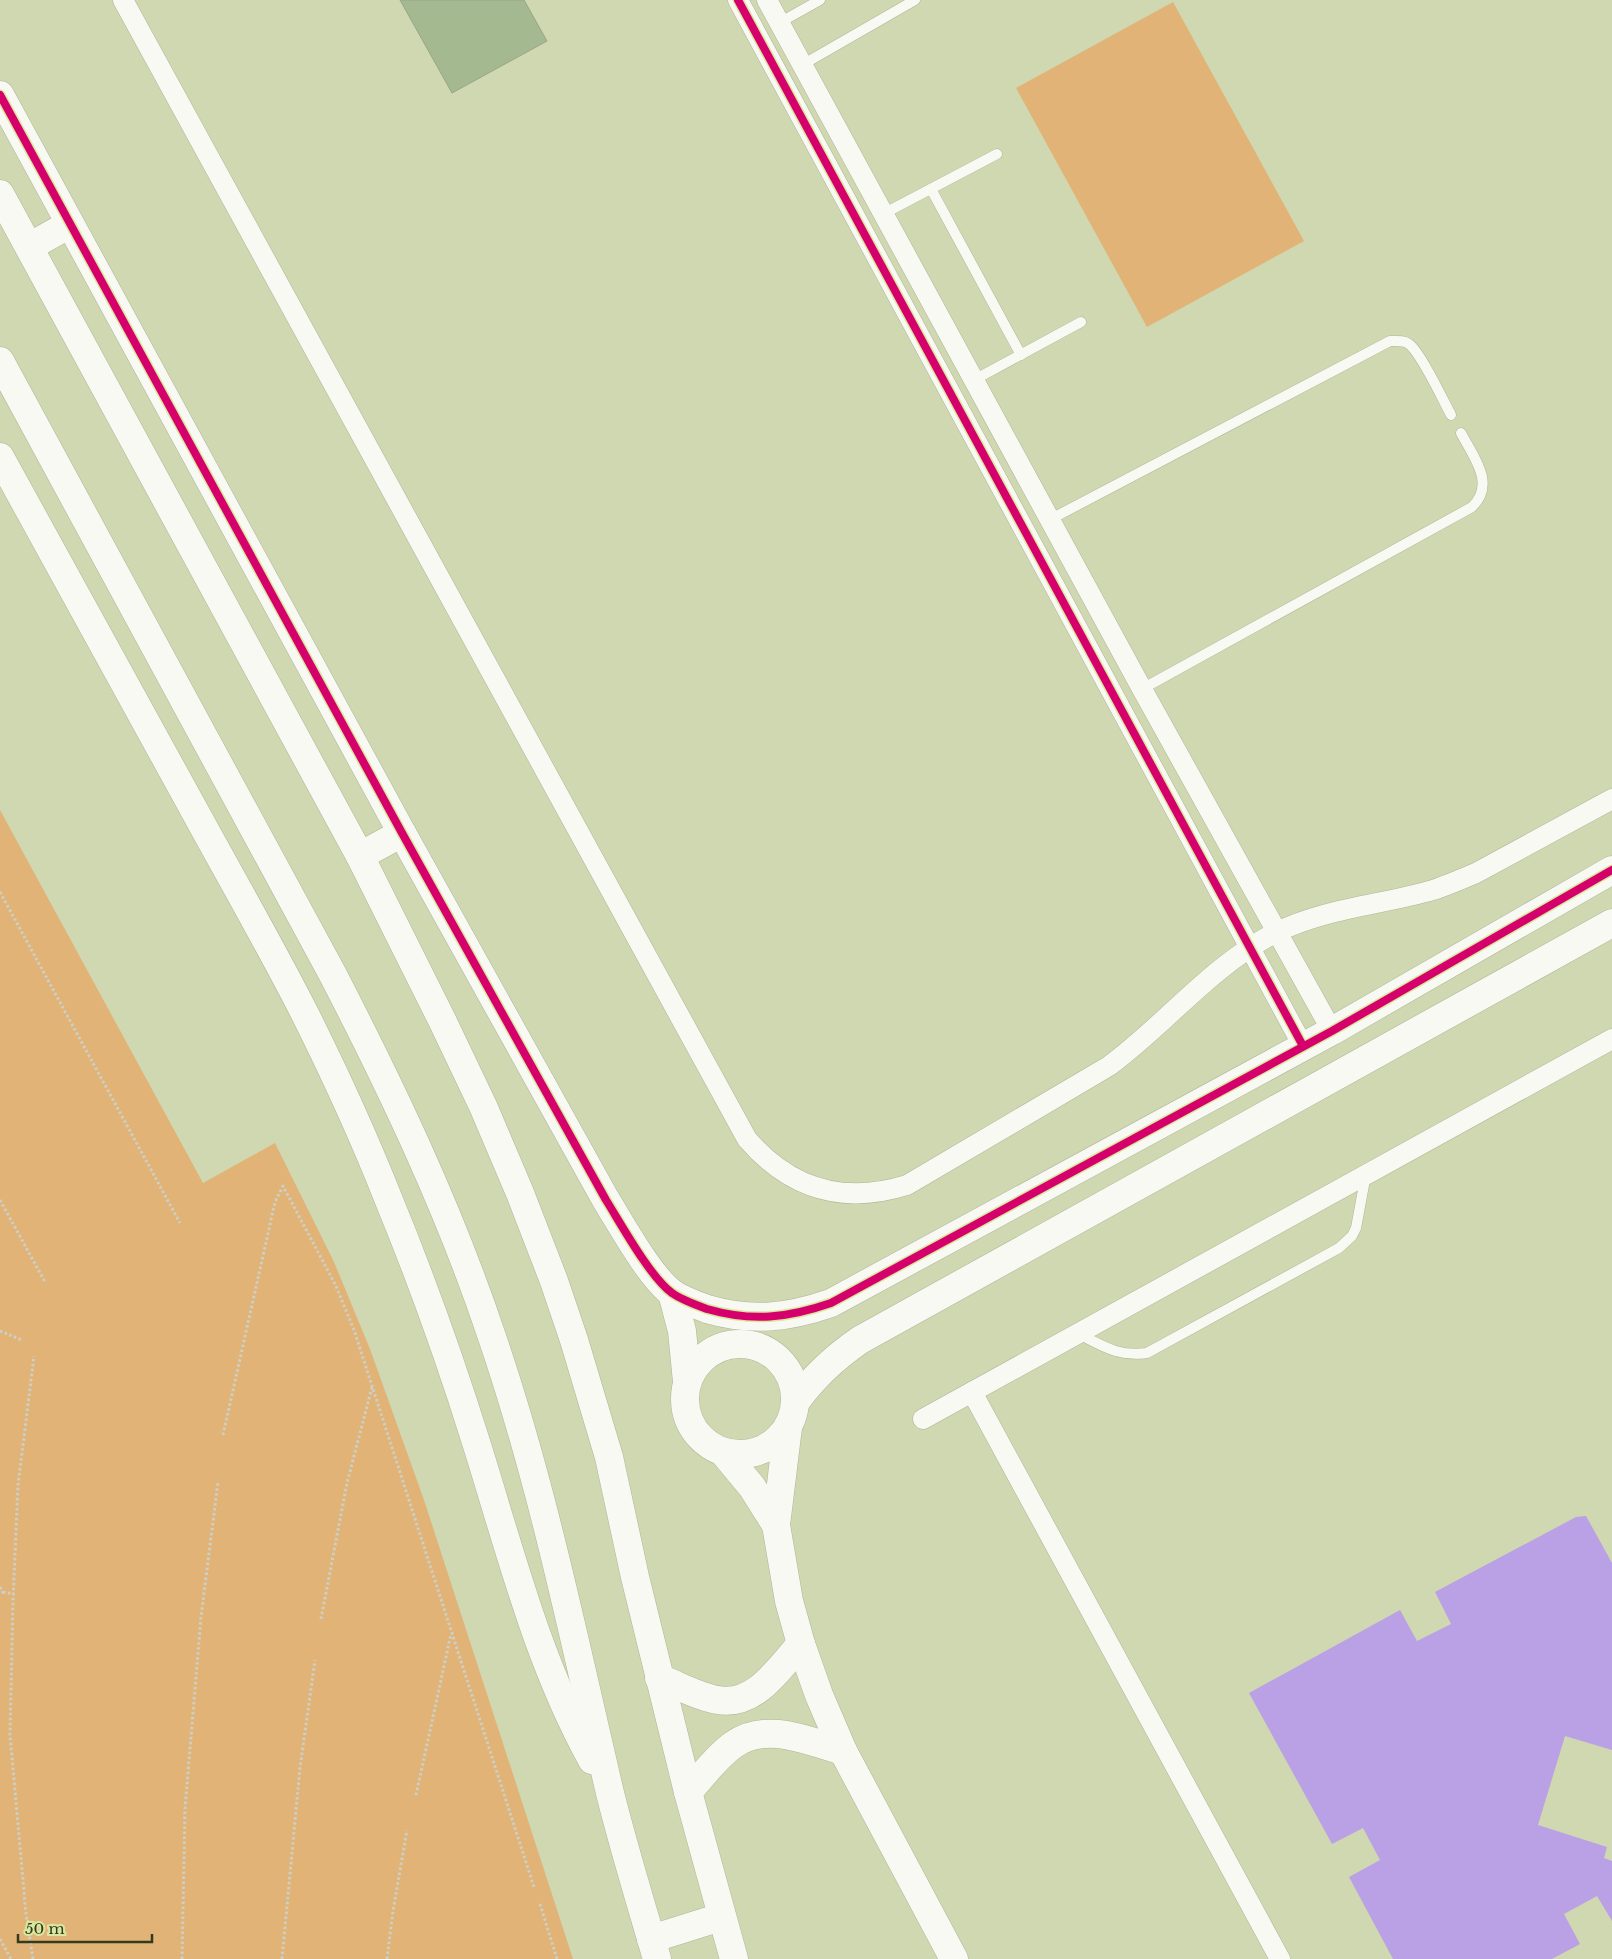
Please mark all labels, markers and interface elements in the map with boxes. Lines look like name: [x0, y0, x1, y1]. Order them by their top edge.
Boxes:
scale bar: [18, 1912, 151, 1944]
text: 50 m: [25, 1919, 65, 1938]

